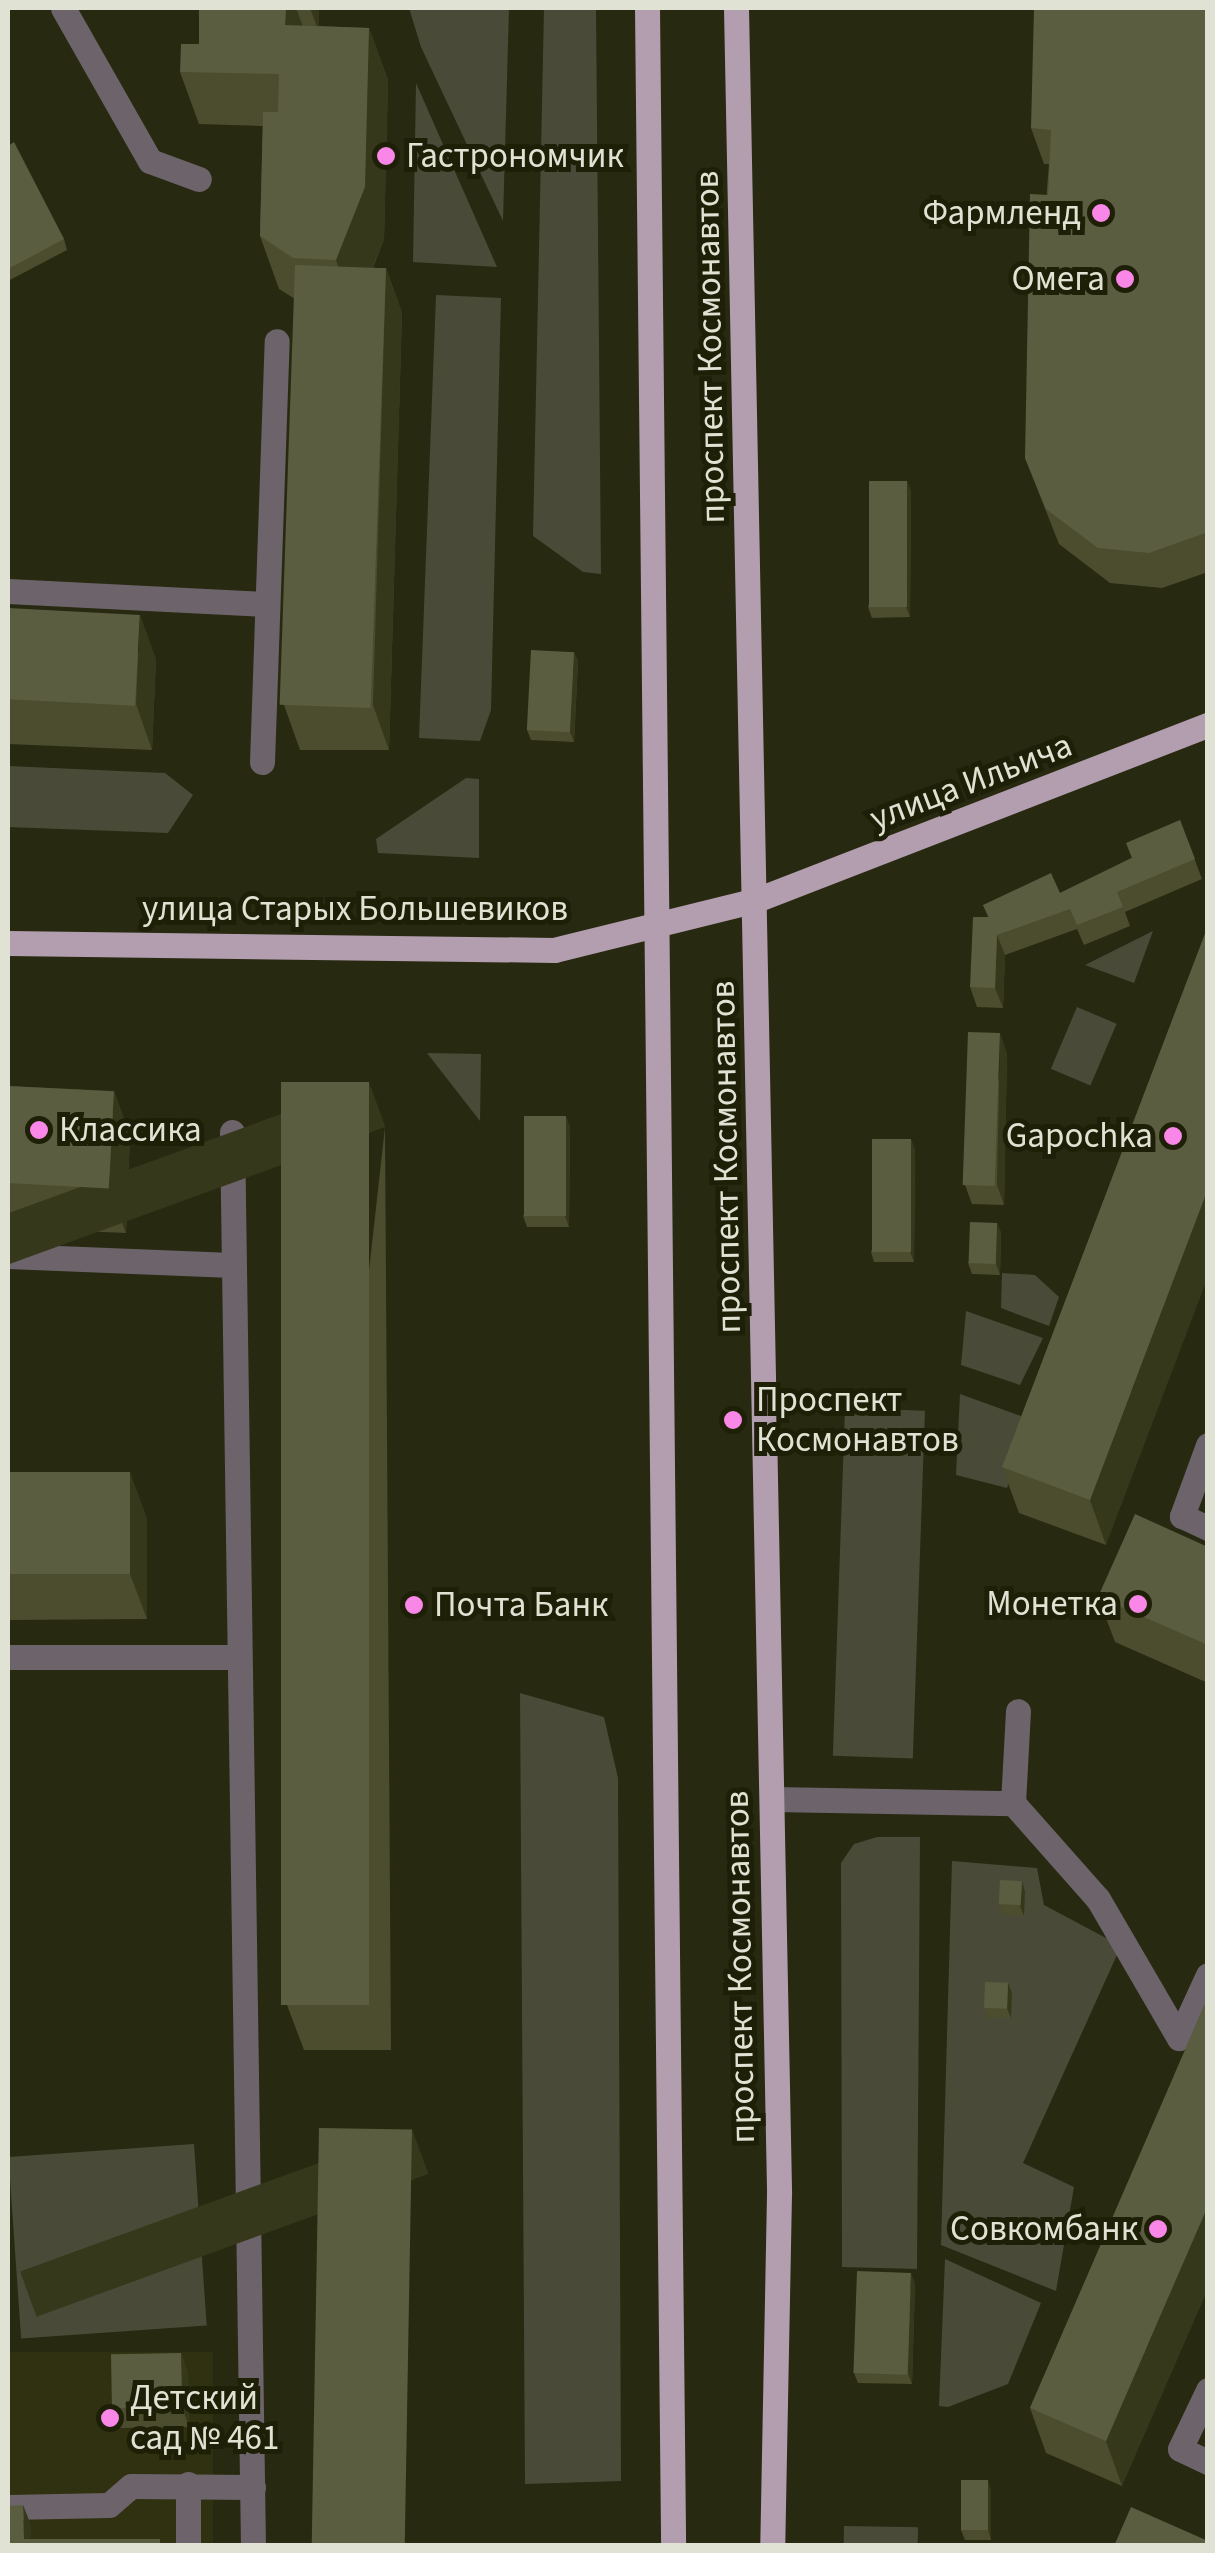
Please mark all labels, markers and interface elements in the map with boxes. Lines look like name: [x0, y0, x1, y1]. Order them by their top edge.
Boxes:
place label: Гастрономчик: [406, 135, 624, 177]
marker: Гастрономчик: [375, 145, 397, 167]
street label: проспект Космонавтов: [686, 170, 734, 524]
place label: Фармленд: [923, 192, 1081, 234]
marker: Фармленд: [1090, 202, 1112, 224]
place label: Омега: [1011, 258, 1105, 300]
marker: Омега: [1114, 268, 1136, 290]
street label: улица Ильича: [864, 724, 1078, 840]
street label: улица Старых Большевиков: [142, 888, 568, 930]
street label: проспект Космонавтов: [702, 980, 750, 1334]
place label: Классика: [59, 1109, 202, 1151]
place label: Gapochka: [1006, 1115, 1153, 1157]
marker: Классика: [28, 1119, 50, 1141]
marker: Gapochka: [1162, 1125, 1184, 1147]
place label: Проспект Космонавтов: [756, 1379, 959, 1461]
marker: Проспект Космонавтов: [720, 1407, 746, 1433]
place label: Монетка: [986, 1583, 1118, 1625]
place label: Почта Банк: [434, 1584, 608, 1626]
marker: Монетка: [1127, 1593, 1149, 1615]
marker: Почта Банк: [403, 1594, 425, 1616]
street label: проспект Космонавтов: [716, 1790, 764, 2144]
place label: Совкомбанк: [950, 2208, 1138, 2250]
marker: Совкомбанк: [1147, 2218, 1169, 2240]
place label: Детский сад № 461: [130, 2377, 279, 2459]
marker: Детский сад № 461: [99, 2407, 121, 2429]

